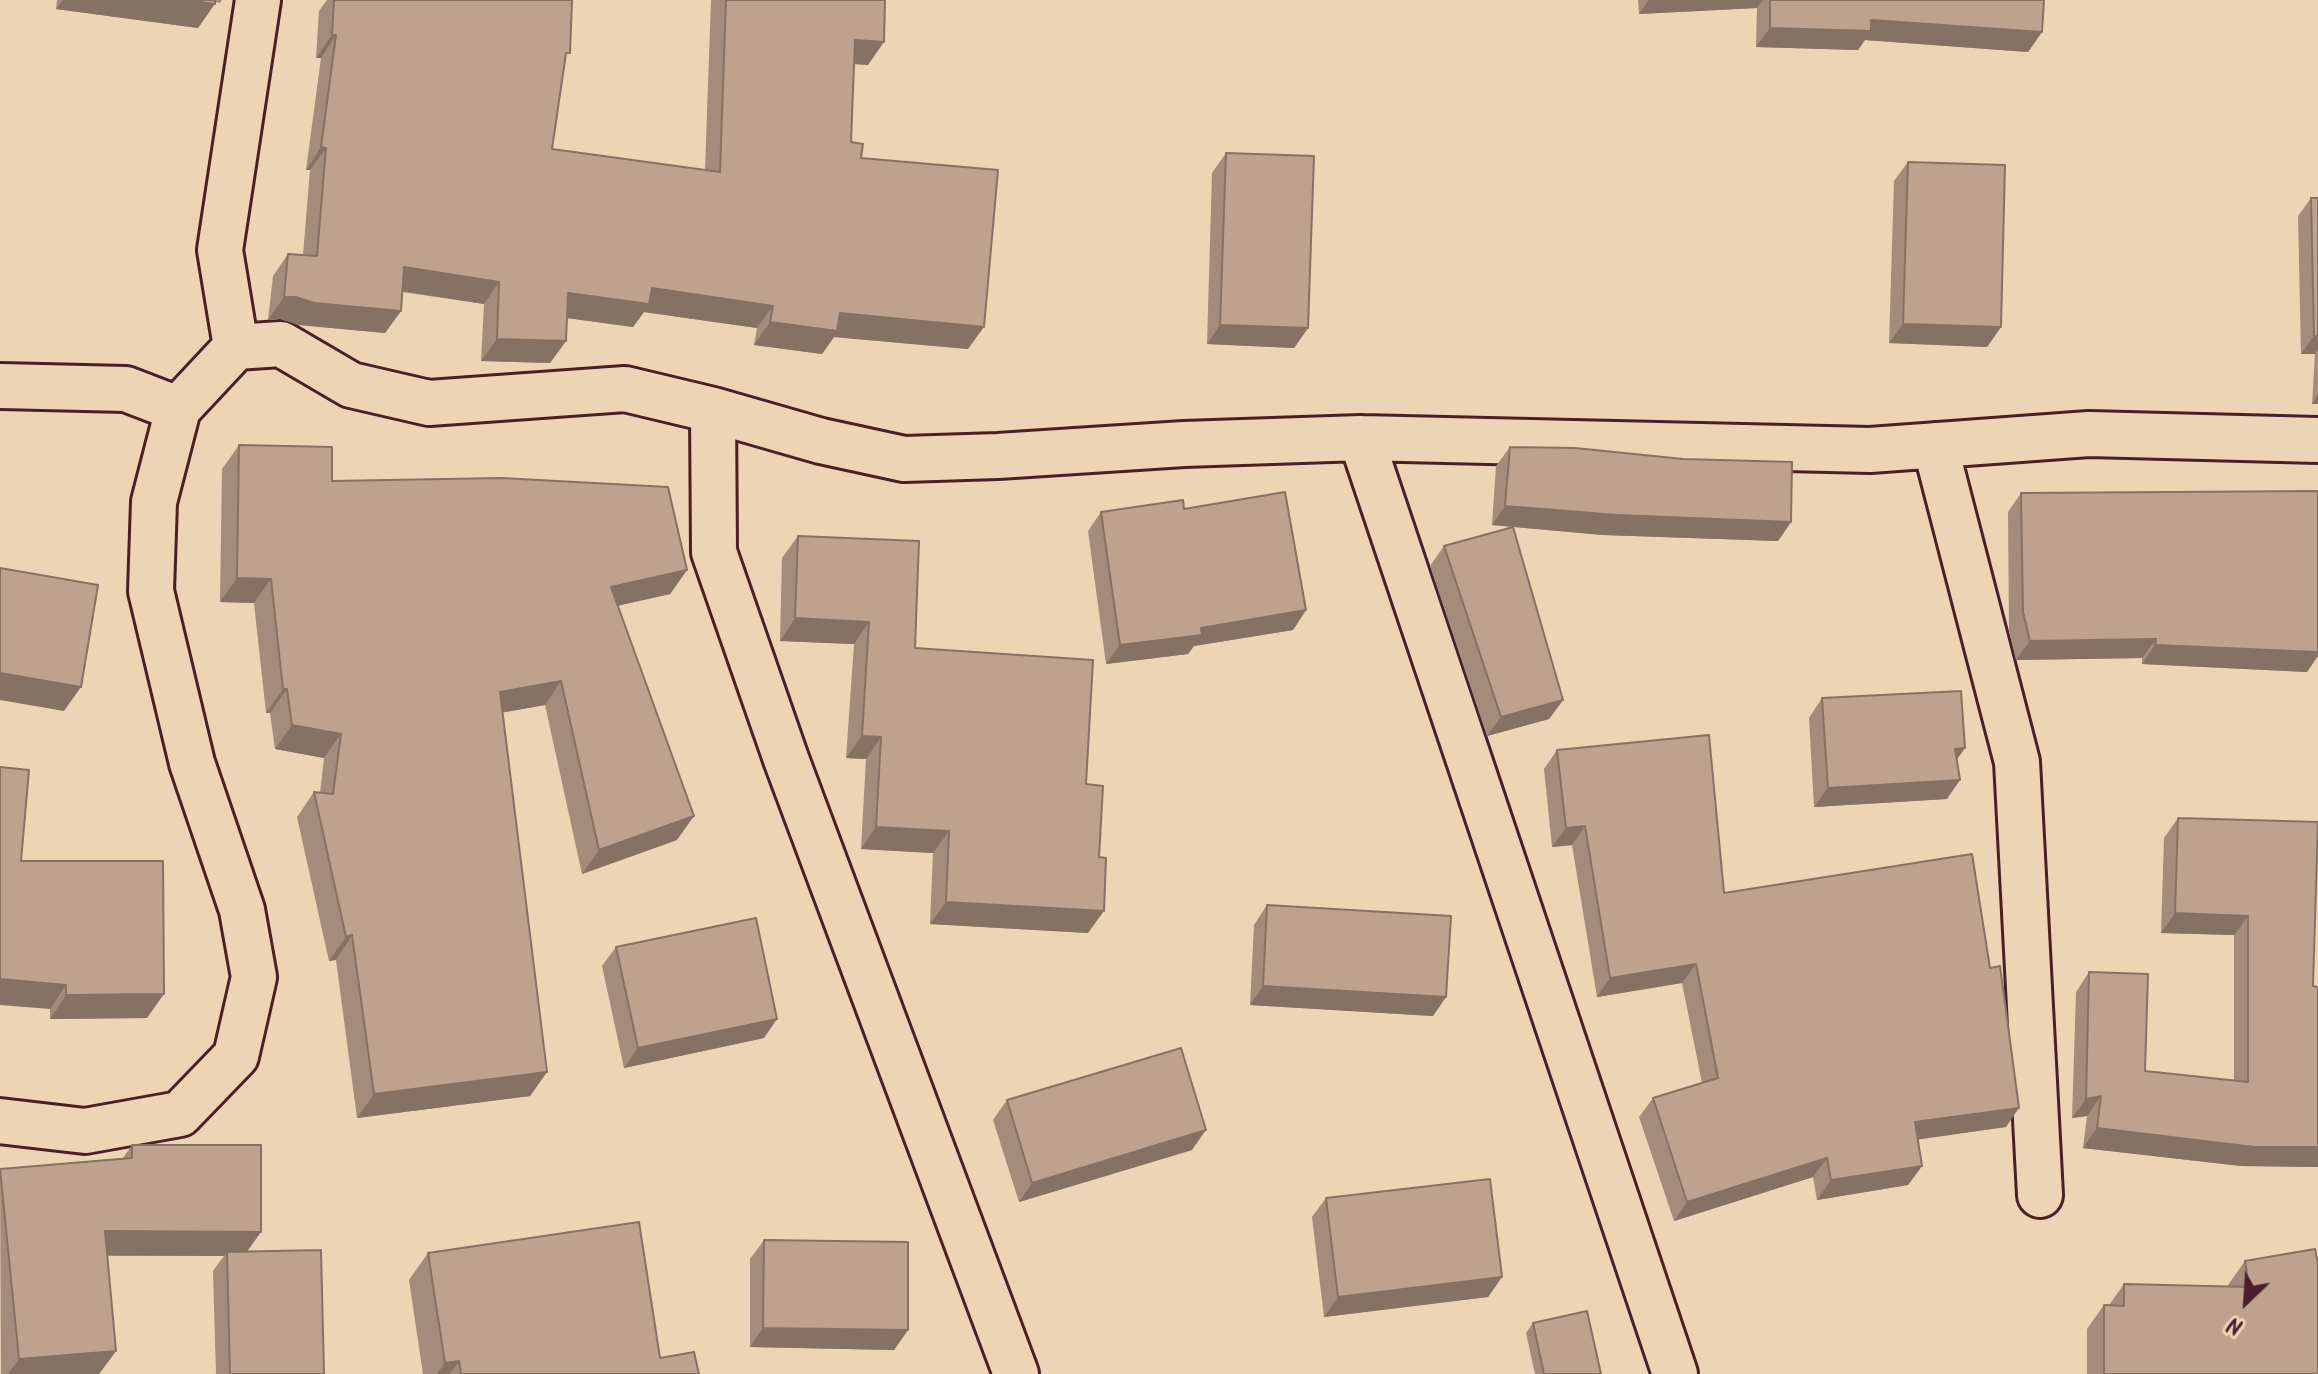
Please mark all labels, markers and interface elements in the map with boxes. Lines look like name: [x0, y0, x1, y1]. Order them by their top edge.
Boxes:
north arrow: [2206, 1262, 2286, 1342]
text: N: [2222, 1305, 2249, 1343]

